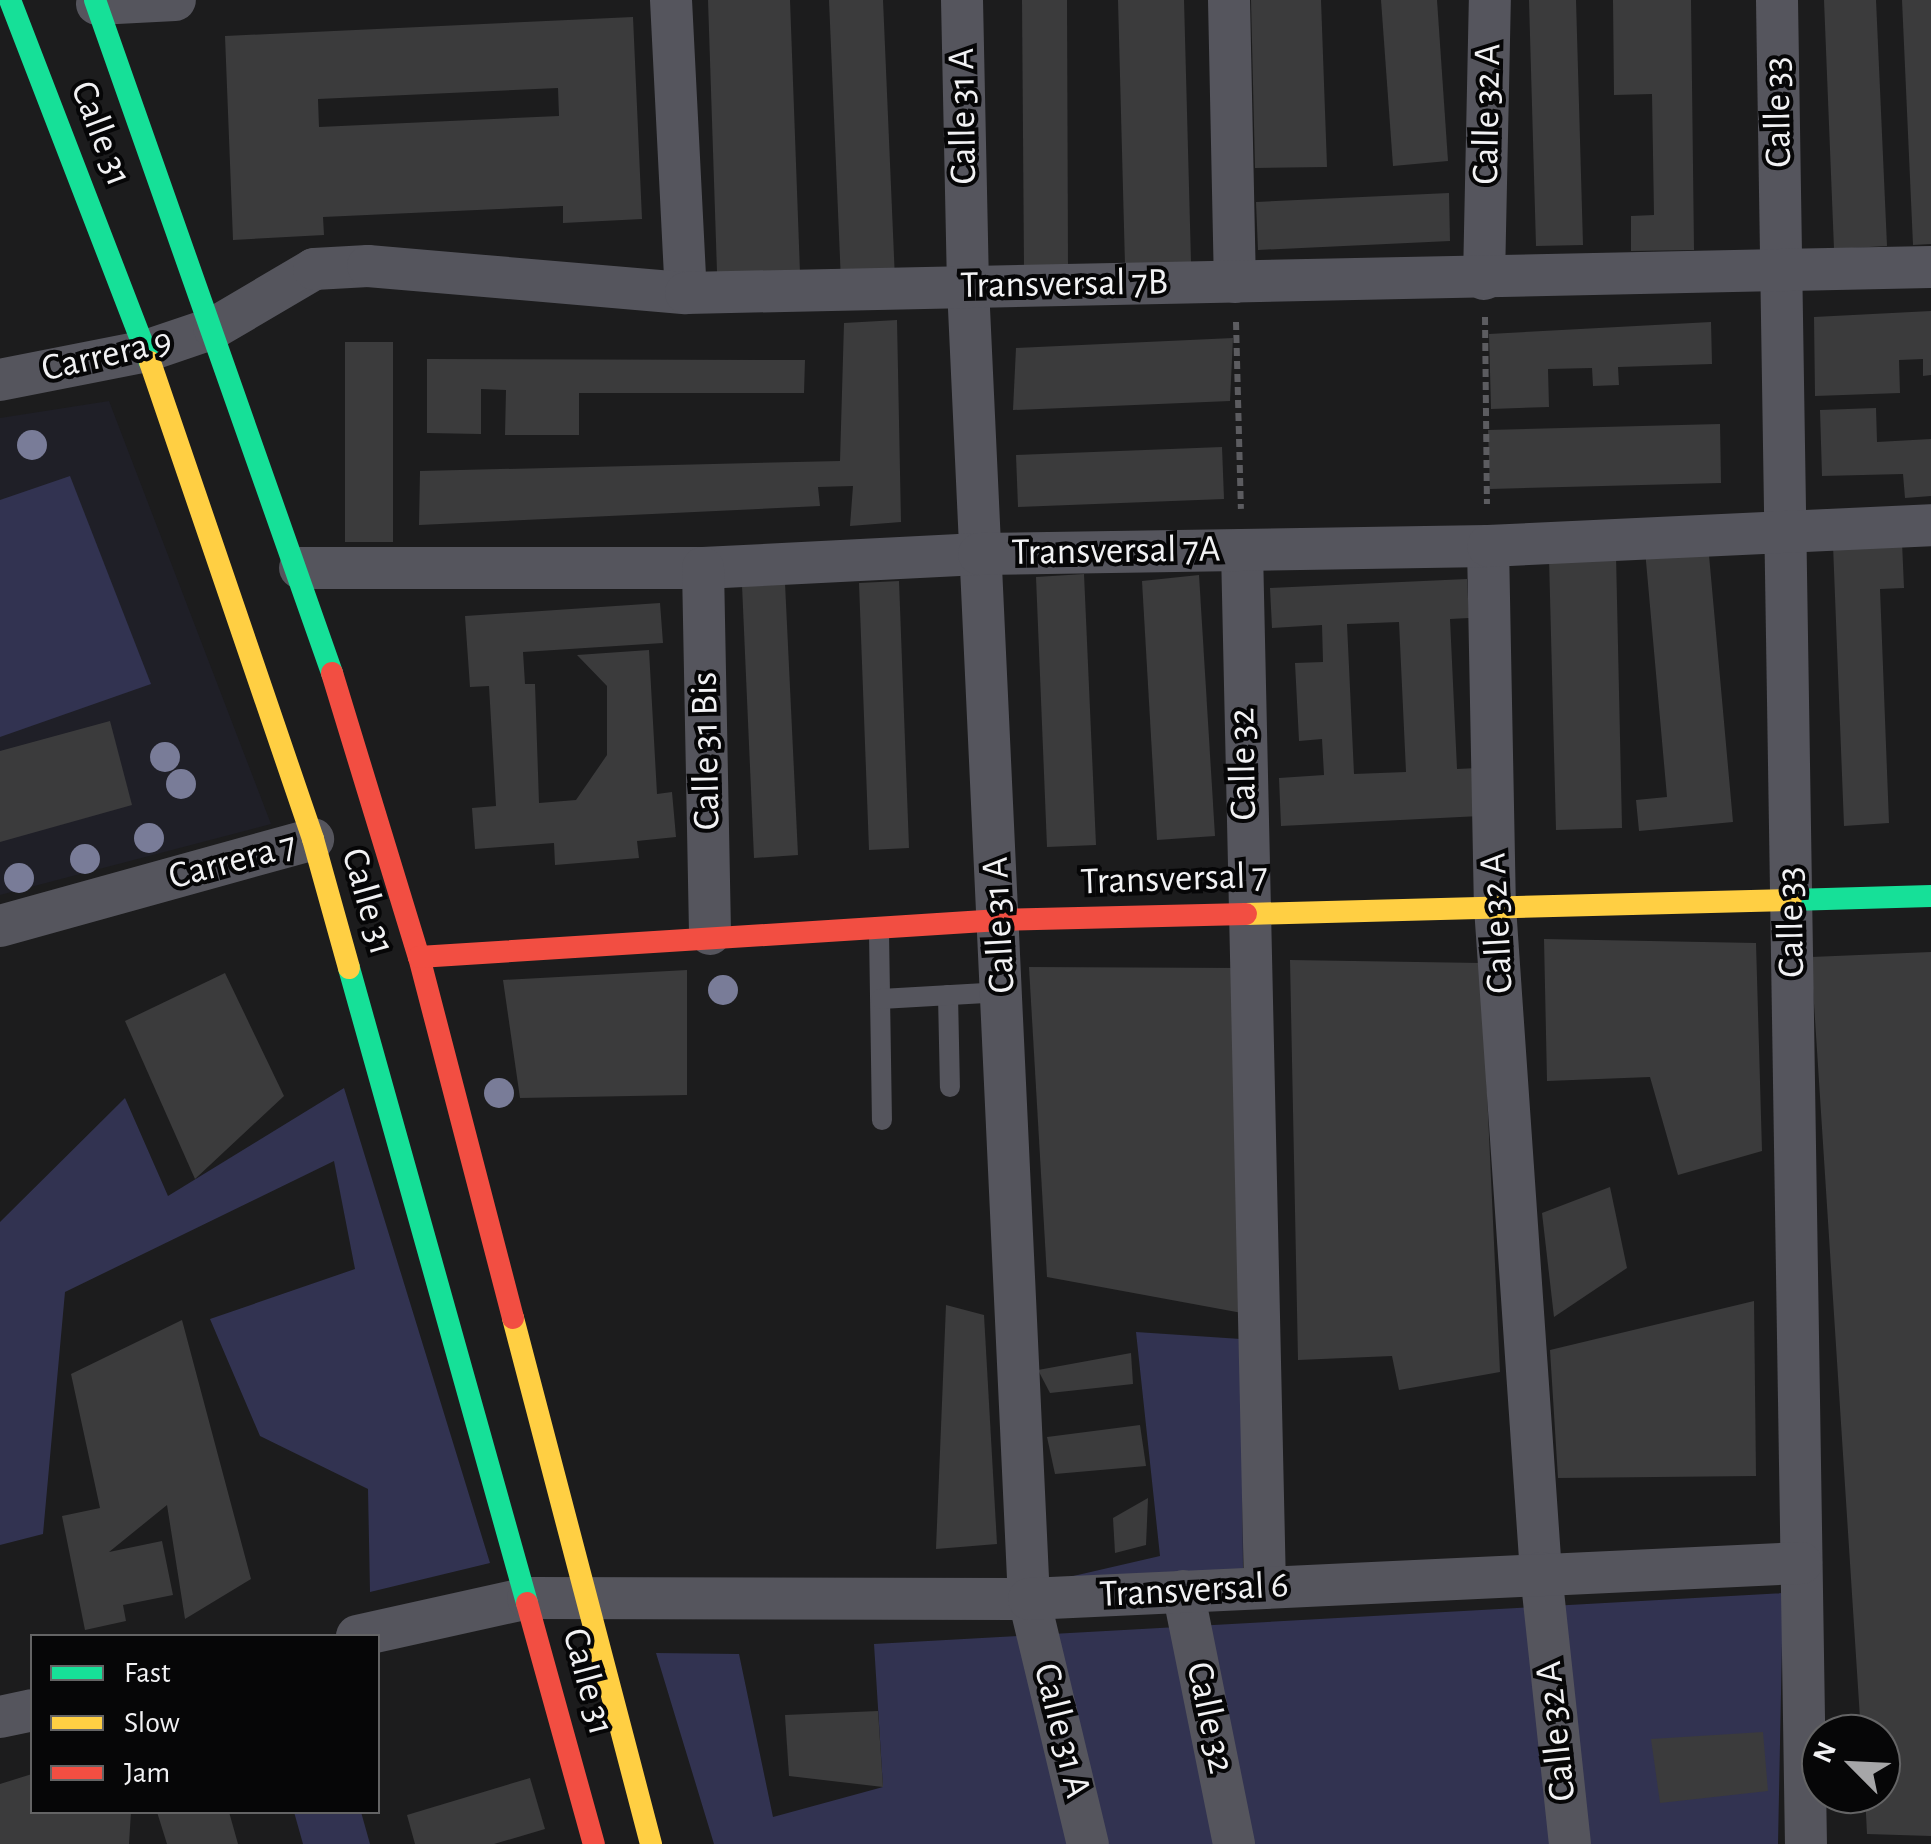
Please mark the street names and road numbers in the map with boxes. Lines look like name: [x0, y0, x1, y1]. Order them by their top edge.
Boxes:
street label: Calle 32 A: [1464, 43, 1512, 185]
street label: Calle 31 A: [940, 47, 988, 185]
street label: Calle 33: [1755, 56, 1803, 168]
street label: Calle 31: [59, 75, 141, 193]
street label: Transversal 7B: [960, 260, 1168, 310]
street label: Carrera 9: [37, 319, 177, 393]
street label: Transversal 7A: [1011, 527, 1221, 577]
street label: Calle 31 Bis: [683, 671, 731, 831]
street label: Calle 32: [1220, 707, 1268, 821]
street label: Carrera 7: [164, 823, 302, 901]
street label: Calle 31: [330, 844, 404, 960]
street label: Calle 32 A: [1472, 851, 1524, 995]
street label: Transversal 7: [1080, 854, 1268, 906]
street label: Calle 31 A: [974, 855, 1026, 995]
street label: Calle 33: [1768, 866, 1816, 978]
street label: Transversal 6: [1098, 1563, 1290, 1619]
street label: Calle 31: [551, 1624, 623, 1740]
street label: Calle 32: [1175, 1658, 1243, 1778]
street label: Calle 32 A: [1527, 1658, 1587, 1804]
street label: Calle 31 A: [1022, 1659, 1100, 1803]

